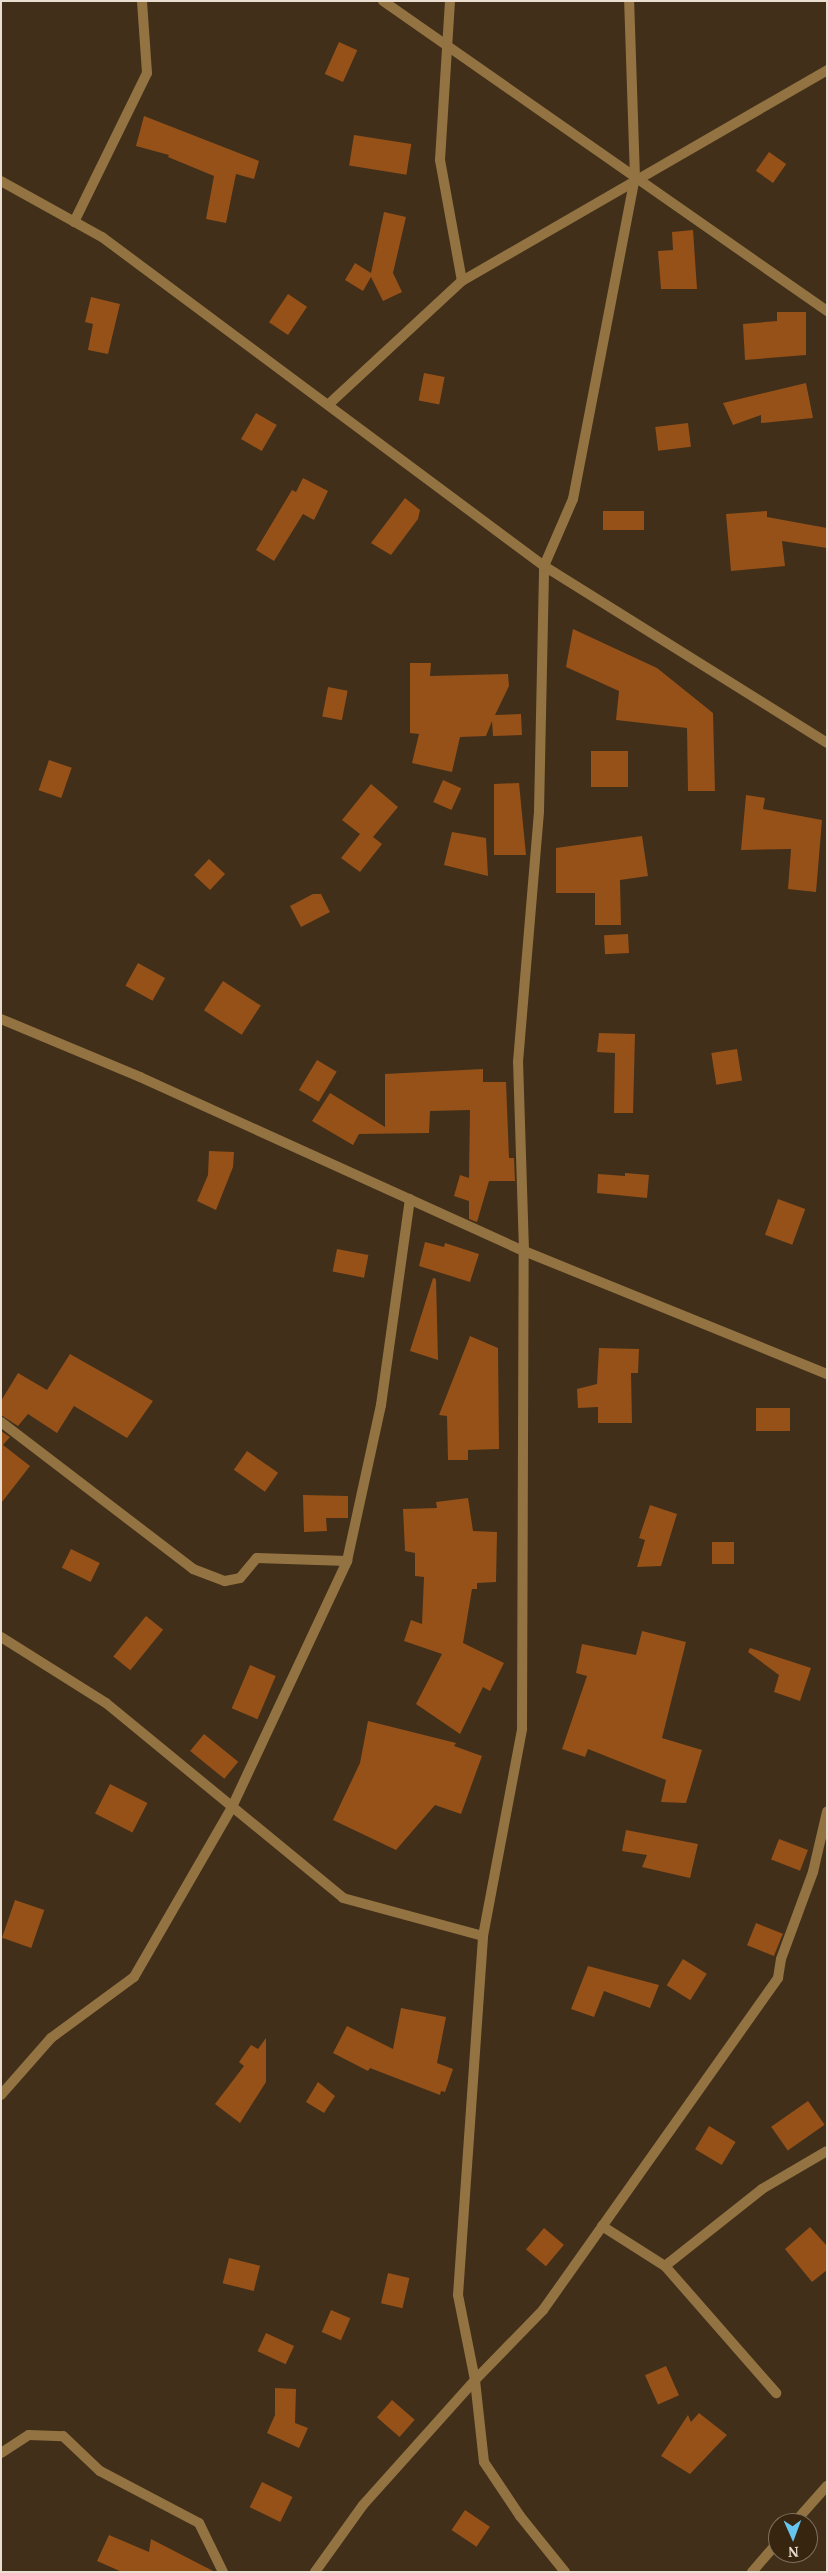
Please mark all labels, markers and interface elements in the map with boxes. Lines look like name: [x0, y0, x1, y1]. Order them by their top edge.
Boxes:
north arrow: [768, 2513, 818, 2563]
text: N: [788, 2543, 799, 2562]

